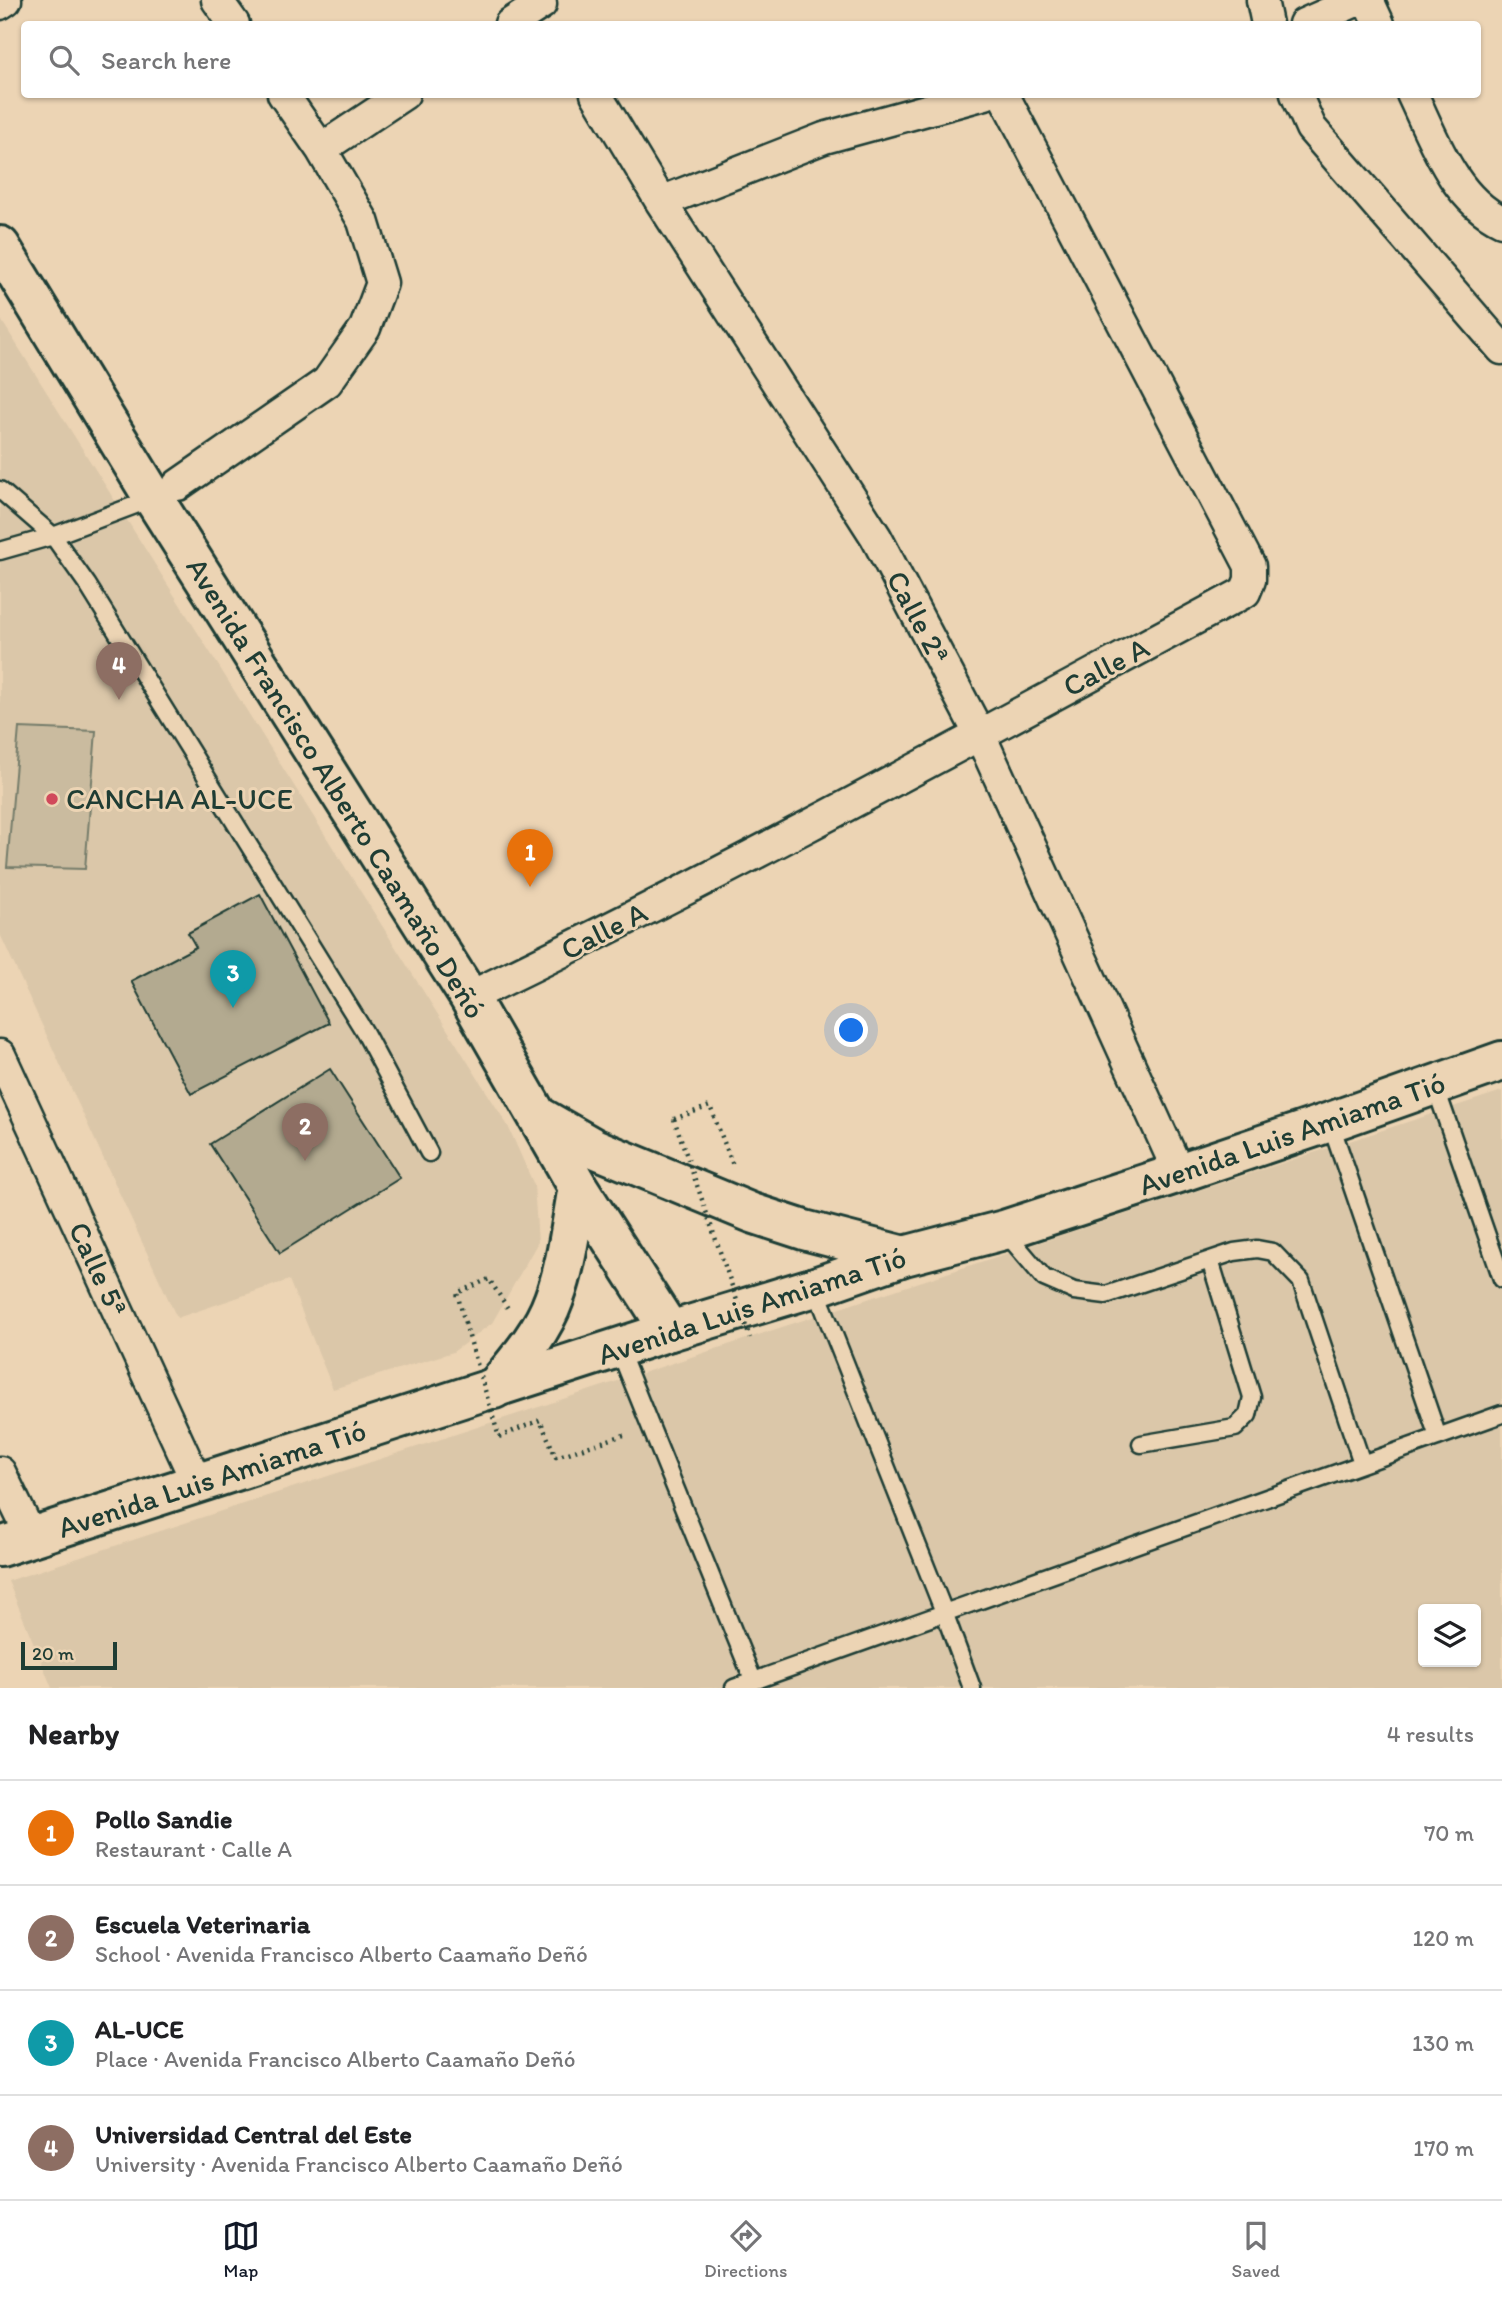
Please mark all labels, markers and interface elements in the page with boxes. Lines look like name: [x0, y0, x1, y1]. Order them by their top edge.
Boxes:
search box: [21, 21, 1481, 98]
icon: search: [45, 41, 83, 79]
text: Search here: [101, 44, 231, 76]
street label: Avenida Francisco Alberto Caamaño Deñó: [179, 550, 494, 1025]
street label: Calle 2ª: [879, 564, 958, 669]
street label: Calle A: [1056, 629, 1155, 705]
pin: 4: [96, 642, 142, 700]
place label: CANCHA AL-UCE: [66, 780, 293, 817]
marker: CANCHA AL-UCE: [44, 791, 60, 807]
pin: 1: [507, 829, 553, 887]
street label: Calle A: [554, 893, 653, 968]
pin: 3: [210, 950, 256, 1008]
your location: [834, 1013, 868, 1047]
street label: Avenida Luis Amiama Tió: [1134, 1064, 1450, 1203]
pin: 2: [282, 1103, 328, 1161]
street label: Calle 5ª: [61, 1216, 136, 1322]
street label: Avenida Luis Amiama Tió: [593, 1238, 911, 1373]
street label: Avenida Luis Amiama Tió: [53, 1411, 371, 1546]
map controls: [1418, 1604, 1481, 1667]
button: layers: [1418, 1604, 1481, 1667]
scale bar: [21, 1639, 117, 1671]
text: 20 m: [32, 1642, 74, 1665]
text: Nearby: [28, 1715, 119, 1752]
text: 4 results: [1387, 1720, 1474, 1748]
text: Pollo Sandie: [95, 1803, 232, 1835]
text: 1: [46, 1819, 56, 1847]
text: 70 m: [1424, 1819, 1474, 1847]
text: Restaurant · Calle A: [95, 1835, 292, 1863]
text: Escuela Veterinaria: [95, 1908, 310, 1940]
text: 2: [45, 1924, 57, 1952]
text: 120 m: [1413, 1924, 1474, 1952]
text: School · Avenida Francisco Alberto Caamaño Deñó: [95, 1940, 588, 1968]
text: AL-UCE: [95, 2013, 184, 2045]
text: 3: [45, 2029, 57, 2057]
text: 130 m: [1412, 2029, 1474, 2057]
text: Place · Avenida Francisco Alberto Caamaño Deñó: [95, 2045, 575, 2073]
text: Universidad Central del Este: [95, 2118, 412, 2150]
text: 4: [44, 2134, 58, 2162]
text: 170 m: [1413, 2134, 1474, 2162]
text: University · Avenida Francisco Alberto Caamaño Deñó: [95, 2150, 623, 2178]
tab: Map: [222, 2217, 260, 2282]
tab: Directions: [704, 2217, 788, 2282]
tab: Saved: [1232, 2217, 1280, 2282]

